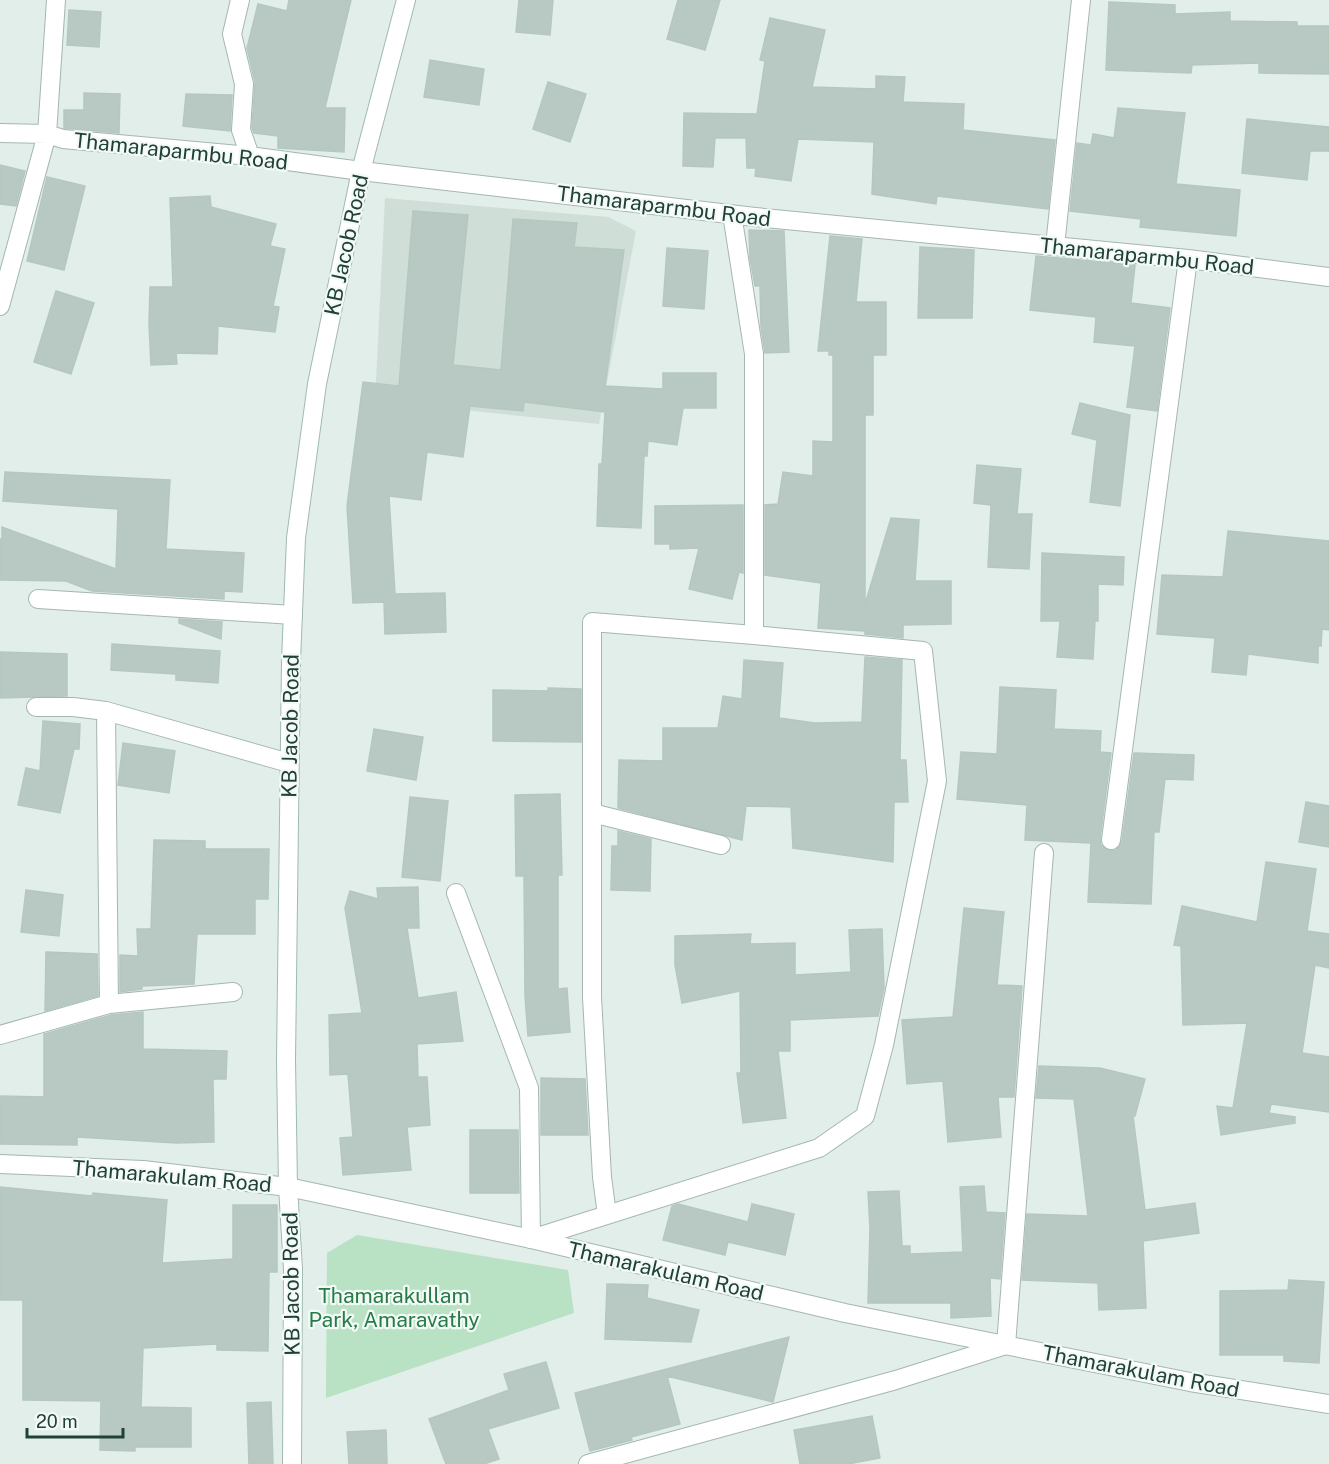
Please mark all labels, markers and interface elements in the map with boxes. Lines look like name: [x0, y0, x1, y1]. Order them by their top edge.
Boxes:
street label: Thamaraparmbu Road: [73, 127, 289, 175]
street label: KB Jacob Road: [319, 172, 373, 318]
street label: Thamaraparmbu Road: [556, 180, 772, 232]
street label: Thamaraparmbu Road: [1039, 232, 1255, 280]
street label: KB Jacob Road: [276, 654, 304, 798]
street label: Thamarakulam Road: [71, 1155, 273, 1197]
street label: KB Jacob Road: [277, 1212, 305, 1356]
street label: Thamarakulam Road: [566, 1236, 766, 1306]
park label: Thamarakullam Park, Amaravathy: [308, 1283, 480, 1332]
street label: Thamarakulam Road: [1040, 1340, 1242, 1402]
scale bar: [27, 1401, 123, 1439]
text: 20 m: [36, 1411, 78, 1432]

